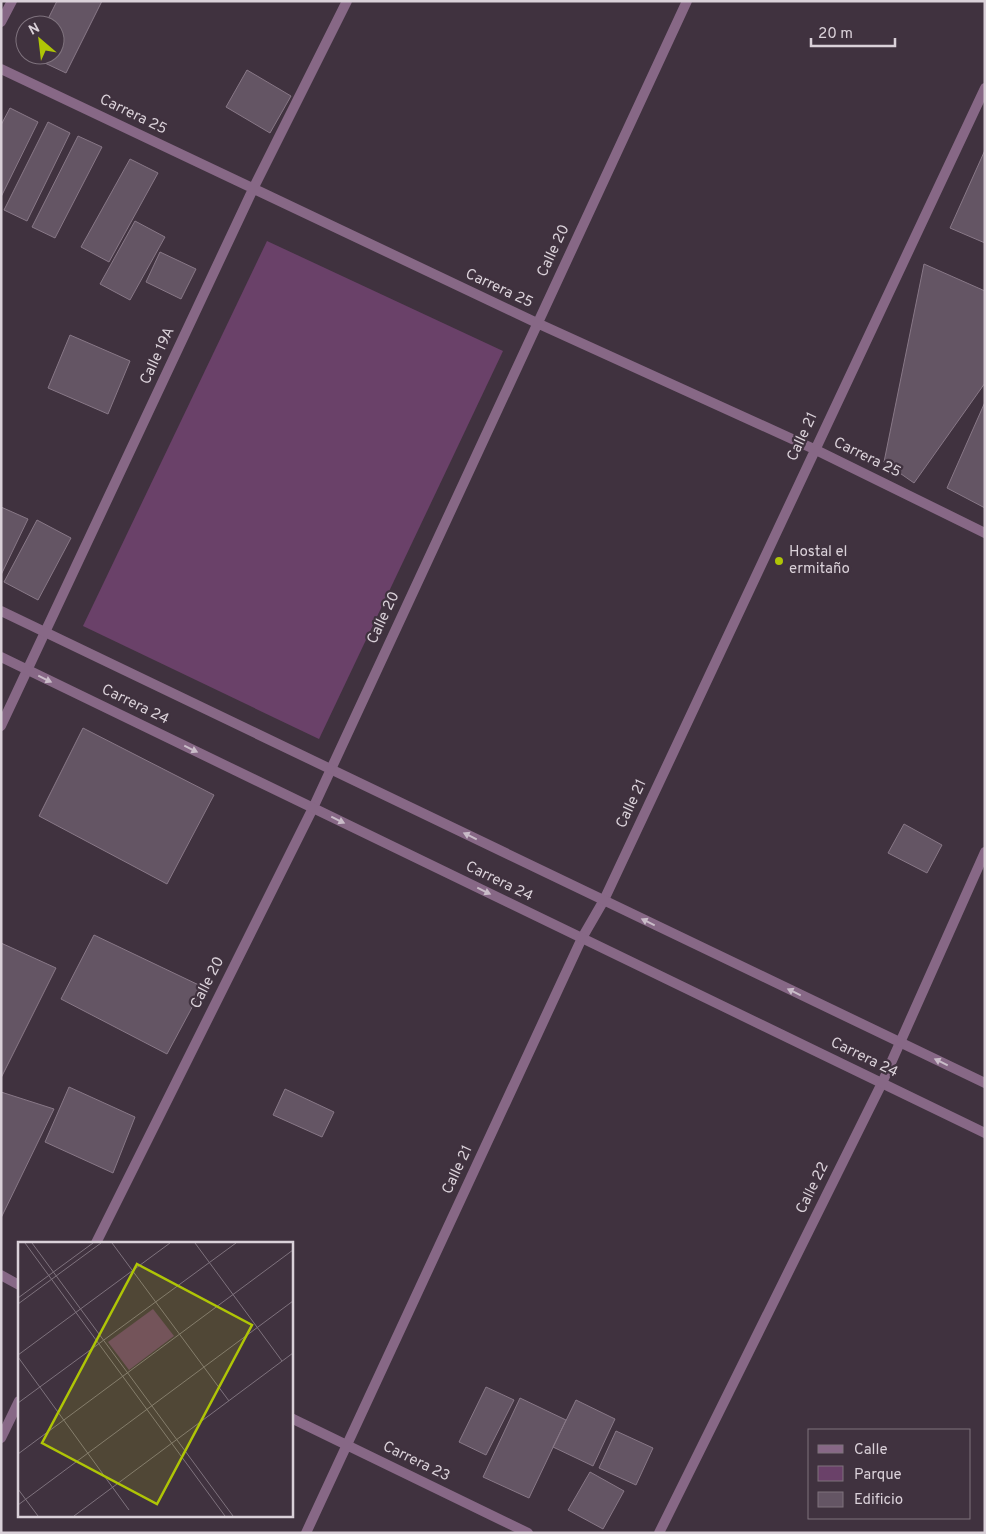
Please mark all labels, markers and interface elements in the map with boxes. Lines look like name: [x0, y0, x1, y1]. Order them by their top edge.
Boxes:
north arrow: [15, 15, 65, 65]
scale bar: [811, 15, 895, 47]
text: N: [26, 20, 43, 40]
text: 20 m: [818, 25, 853, 44]
street label: Carrera 25: [96, 91, 170, 139]
street label: Calle 20: [534, 222, 574, 280]
street label: Carrera 25: [462, 265, 536, 313]
street label: Calle 19A: [136, 324, 180, 388]
street label: Calle 21: [783, 409, 823, 465]
street label: Carrera 25: [830, 434, 904, 482]
place label: Hostal el ermitaño: [789, 543, 850, 579]
marker: Hostal el ermitaño: [773, 555, 785, 567]
street label: Calle 20: [364, 589, 404, 647]
one-way arrow: [38, 675, 52, 683]
street label: Carrera 24: [98, 681, 172, 729]
one-way arrow: [184, 746, 198, 754]
street label: Calle 21: [612, 776, 652, 832]
one-way arrow: [330, 816, 345, 825]
one-way arrow: [463, 832, 477, 840]
street label: Carrera 24: [462, 858, 536, 906]
one-way arrow: [477, 887, 491, 895]
one-way arrow: [641, 917, 655, 925]
street label: Calle 20: [187, 954, 229, 1012]
one-way arrow: [787, 988, 801, 996]
street label: Carrera 24: [827, 1034, 901, 1082]
one-way arrow: [934, 1058, 948, 1066]
street label: Calle 21: [438, 1142, 478, 1198]
street label: Calle 22: [792, 1159, 834, 1217]
inset map: [18, 1242, 292, 1516]
legend: [808, 1429, 971, 1519]
street label: Carrera 23: [379, 1438, 453, 1486]
text: Calle: [854, 1441, 888, 1460]
text: Parque: [854, 1466, 902, 1485]
text: Edificio: [854, 1491, 903, 1510]

